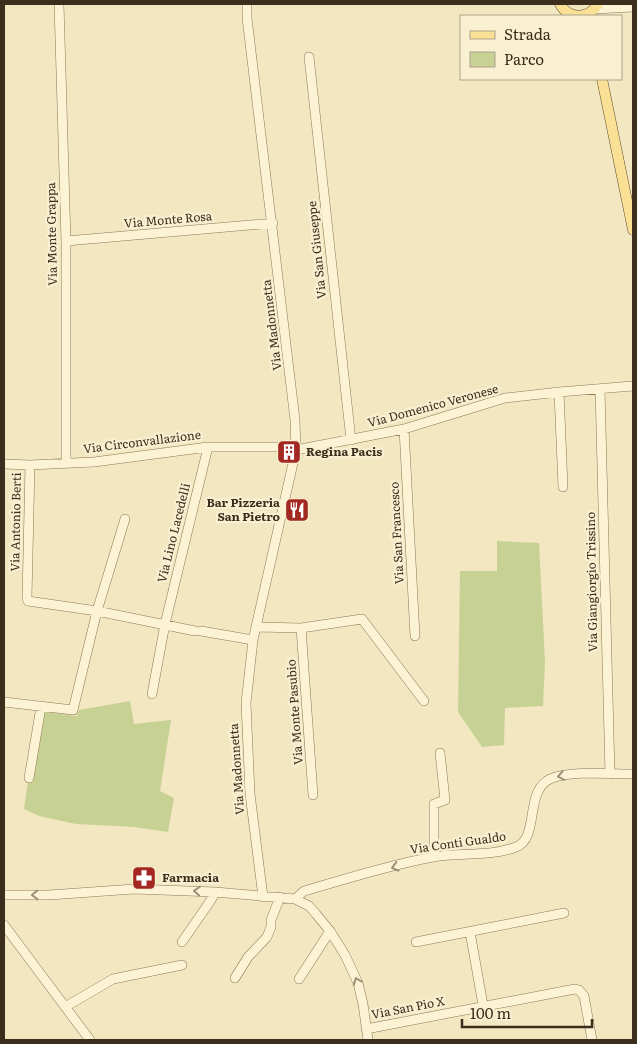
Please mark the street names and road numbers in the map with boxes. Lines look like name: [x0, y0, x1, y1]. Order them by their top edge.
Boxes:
street label: Via Monte Grappa: [41, 182, 61, 286]
street label: Via San Giuseppe: [302, 200, 330, 300]
street label: Via Monte Rosa: [123, 206, 213, 232]
street label: Via Madonnetta: [256, 278, 286, 372]
street label: Via Domenico Veronese: [365, 379, 500, 431]
street label: Via Circonvallazione: [82, 425, 202, 457]
street label: Via Antonio Berti: [5, 472, 25, 572]
street label: Via Lino Lacedelli: [152, 481, 194, 584]
street label: Via San Francesco: [384, 481, 408, 585]
street label: Via Giangiorgio Trissino: [581, 512, 601, 652]
street label: Via Monte Pasubio: [281, 659, 307, 766]
street label: Via Madonnetta: [224, 722, 248, 815]
street label: Via Conti Gualdo: [409, 826, 507, 858]
street label: Via San Pio X: [370, 991, 447, 1023]

